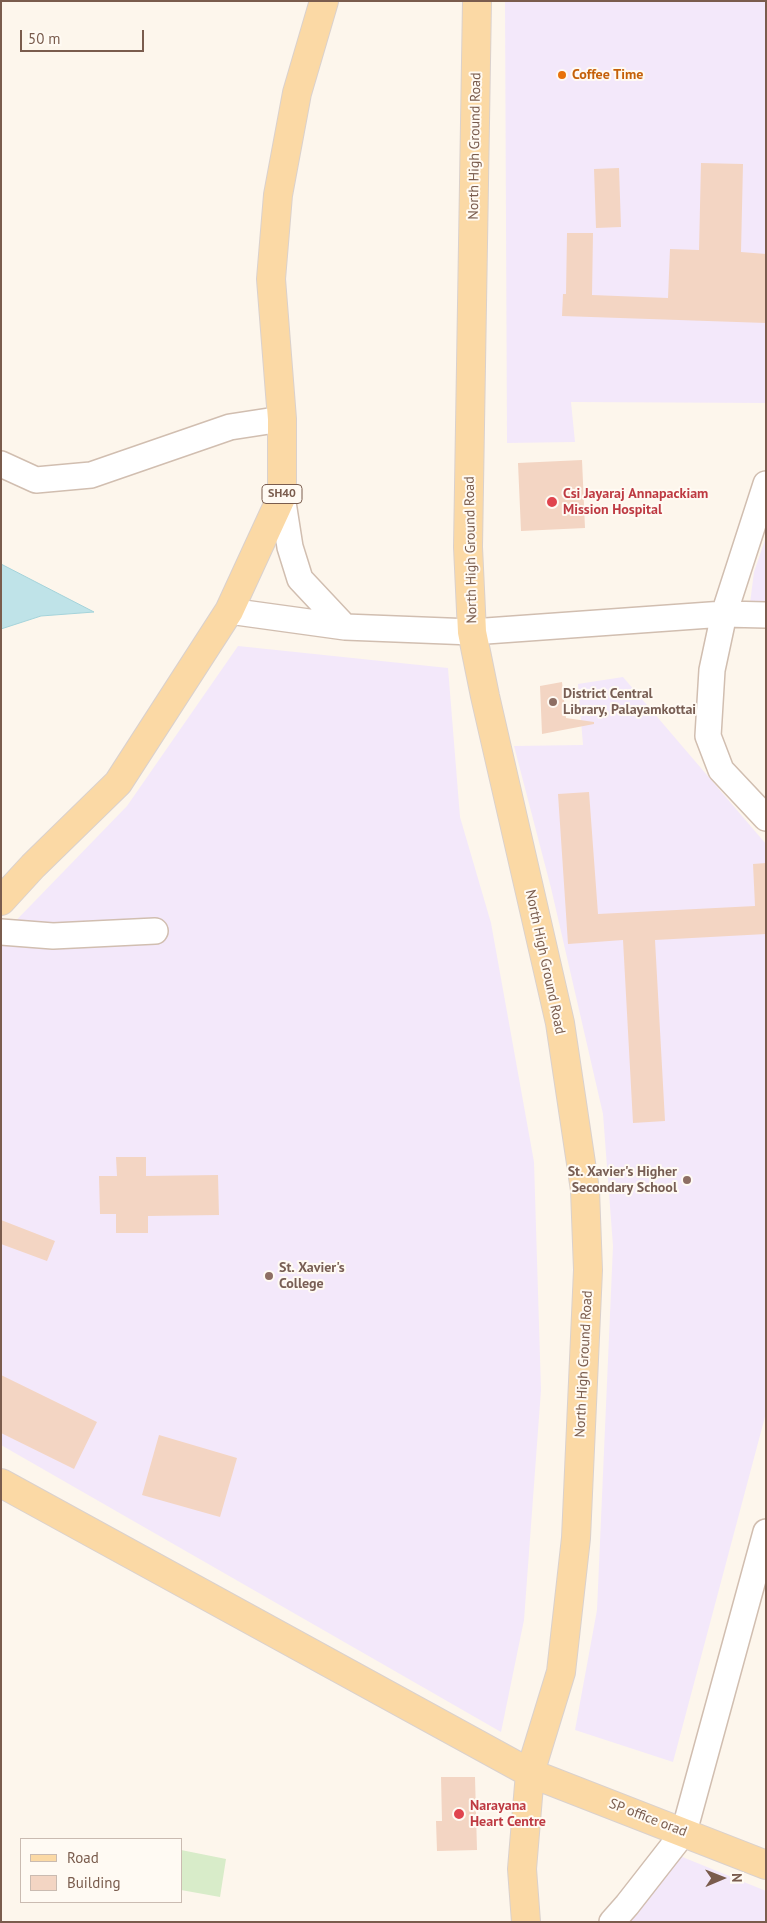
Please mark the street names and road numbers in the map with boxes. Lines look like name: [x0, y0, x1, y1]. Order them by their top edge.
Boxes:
street label: North High Ground Road: [465, 72, 485, 220]
street label: North High Ground Road: [461, 476, 481, 624]
road number: SH40: [262, 484, 302, 504]
street label: North High Ground Road: [521, 888, 569, 1036]
street label: North High Ground Road: [572, 1290, 596, 1438]
street label: SP office orad: [607, 1795, 689, 1841]

